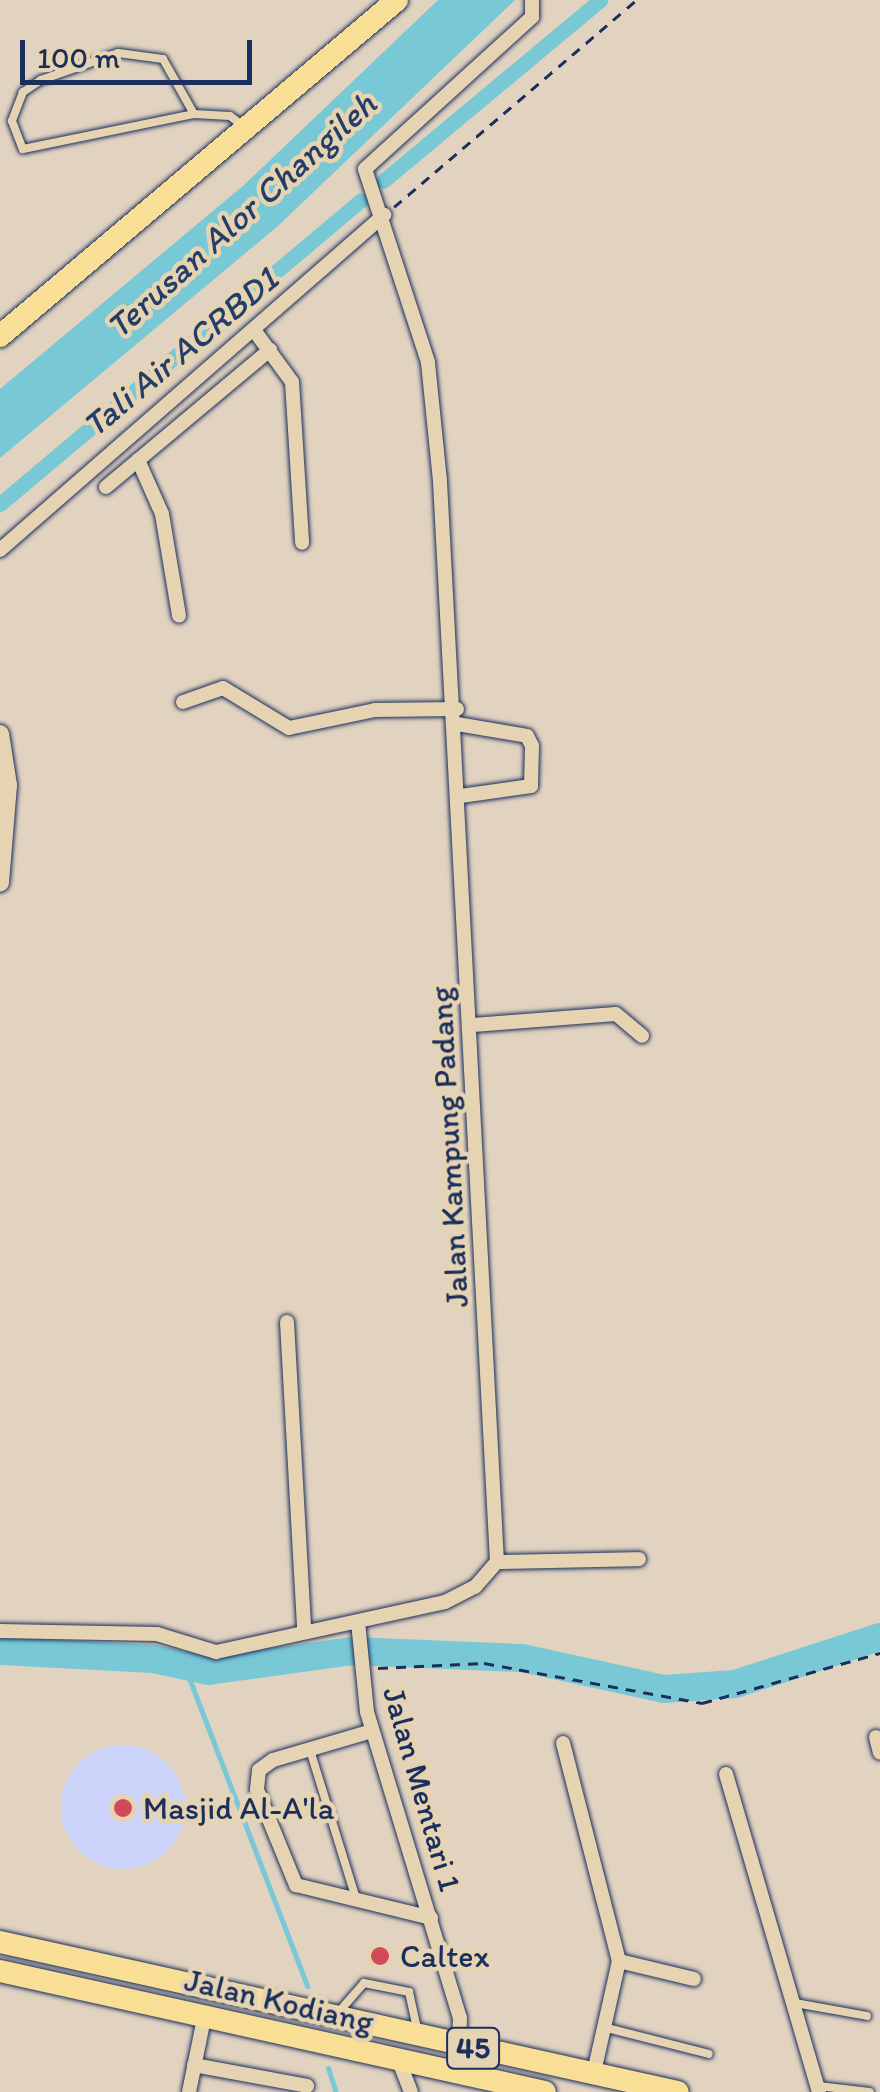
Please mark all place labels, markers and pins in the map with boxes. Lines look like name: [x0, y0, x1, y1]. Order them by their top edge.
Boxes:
place label: Masjid Al-A'la: [143, 1789, 334, 1827]
marker: Masjid Al-A'la: [112, 1797, 134, 1819]
place label: Caltex: [400, 1937, 489, 1975]
marker: Caltex: [369, 1945, 391, 1967]

